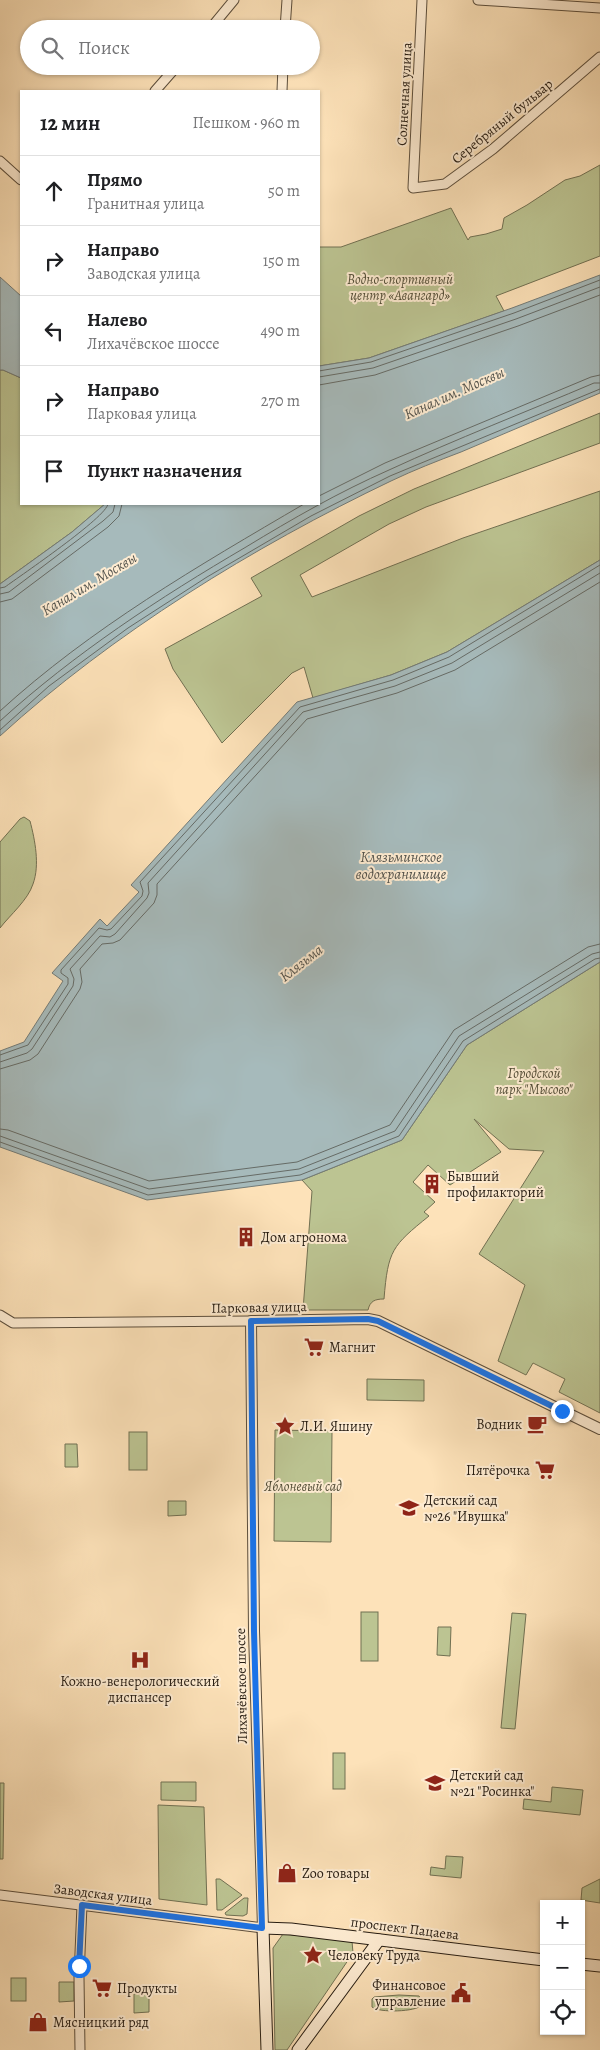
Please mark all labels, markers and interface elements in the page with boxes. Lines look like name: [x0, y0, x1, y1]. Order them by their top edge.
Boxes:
search box: [20, 20, 320, 75]
icon: search: [38, 34, 66, 62]
text: Поиск: [78, 35, 130, 61]
street label: Солнечная улица: [392, 41, 417, 146]
street label: Серебряный бульвар: [448, 75, 557, 168]
text: 12 мин: [40, 109, 100, 137]
text: Пешком · 960 m: [193, 112, 300, 134]
text: Прямо: [87, 167, 142, 193]
icon: ahead: [40, 177, 68, 205]
text: 50 m: [268, 180, 300, 202]
text: Гранитная улица: [87, 193, 204, 215]
text: Направо: [87, 237, 159, 263]
icon: right: [40, 247, 68, 275]
text: 150 m: [263, 250, 300, 272]
text: Заводская улица: [87, 263, 200, 285]
park label: Водно-спортивный центр «Авангард»: [347, 270, 453, 305]
text: Налево: [87, 307, 147, 333]
icon: left: [40, 317, 68, 345]
text: 490 m: [260, 320, 300, 342]
text: Лихачёвское шоссе: [87, 333, 219, 355]
water label: Канал им. Москвы: [401, 362, 507, 424]
text: Направо: [87, 377, 159, 403]
icon: right: [40, 387, 68, 415]
text: 270 m: [261, 390, 300, 412]
text: Парковая улица: [87, 403, 197, 425]
icon: arrive: [40, 457, 68, 485]
text: Пункт назначения: [87, 458, 242, 484]
water label: Канал им. Москвы: [38, 548, 140, 620]
water label: Клязьминское водохранилище: [356, 847, 447, 884]
water label: Клязьма: [275, 940, 327, 986]
park label: Городской парк "Мысово": [495, 1064, 573, 1099]
place label: Бывший профилакторий: [447, 1167, 544, 1202]
building icon: Бывший профилакторий: [421, 1173, 443, 1195]
building icon: Дом агронома: [235, 1226, 257, 1248]
place label: Дом агронома: [261, 1228, 348, 1247]
street label: Парковая улица: [211, 1297, 308, 1318]
supermarket icon: Магнит: [303, 1336, 325, 1358]
place label: Магнит: [329, 1338, 376, 1357]
route end: [551, 1400, 574, 1423]
cafe icon: Водник: [526, 1413, 548, 1435]
place icon: Л.И. Яшину: [274, 1415, 296, 1437]
place label: Водник: [476, 1415, 522, 1434]
place label: Л.И. Яшину: [300, 1417, 373, 1436]
supermarket icon: Пятёрочка: [534, 1459, 556, 1481]
place label: Пятёрочка: [466, 1461, 531, 1480]
park label: Яблоневый сад: [263, 1477, 342, 1496]
place label: Детский сад №26 "Ивушка": [424, 1491, 508, 1526]
school or university icon: Детский сад №26 "Ивушка": [398, 1497, 420, 1519]
street label: Лихачёвское шоссе: [231, 1628, 252, 1744]
hospital icon: Кожно-венерологический диспансер: [129, 1649, 151, 1671]
place label: Кожно-венерологический диспансер: [60, 1672, 220, 1707]
place label: Детский сад №21 "Росинка": [450, 1766, 535, 1801]
school or university icon: Детский сад №21 "Росинка": [424, 1772, 446, 1794]
shop icon: Zoo товары: [276, 1862, 298, 1884]
place label: Zoo товары: [302, 1864, 370, 1883]
street label: Заводская улица: [53, 1879, 154, 1910]
map controls: [540, 1900, 585, 2035]
button: +: [540, 1900, 585, 1945]
street label: проспект Пацаева: [350, 1912, 461, 1945]
place icon: Человеку Труда: [302, 1944, 324, 1966]
button: −: [540, 1945, 585, 1990]
place label: Человеку Труда: [328, 1946, 421, 1965]
route start: [68, 1955, 91, 1978]
place label: Финансовое управление: [372, 1976, 446, 2011]
supermarket icon: Продукты: [91, 1977, 113, 1999]
place label: Продукты: [117, 1979, 177, 1998]
public building icon: Финансовое управление: [450, 1982, 472, 2004]
button: locate: [540, 1990, 585, 2035]
shop icon: Мясницкий ряд: [27, 2011, 49, 2033]
place label: Мясницкий ряд: [53, 2013, 149, 2032]

